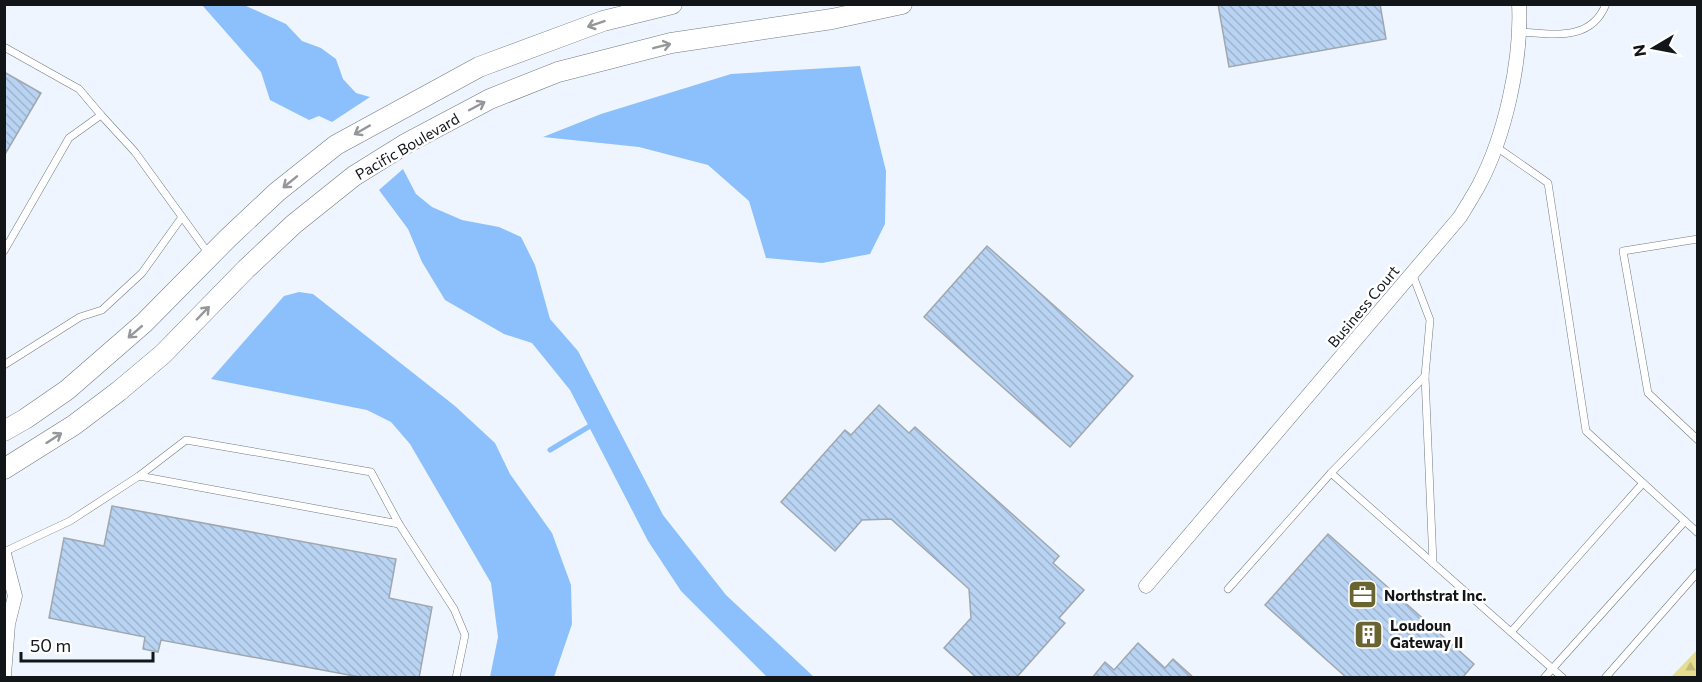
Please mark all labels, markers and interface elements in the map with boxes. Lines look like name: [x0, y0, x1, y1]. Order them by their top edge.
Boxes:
north arrow: [1624, 18, 1684, 78]
one-way arrow: [587, 20, 605, 31]
one-way arrow: [652, 39, 671, 51]
text: N: [1628, 43, 1649, 58]
one-way arrow: [468, 100, 486, 111]
street label: Pacific Boulevard: [352, 109, 462, 183]
one-way arrow: [354, 125, 372, 136]
one-way arrow: [282, 175, 298, 188]
street label: Business Court: [1323, 261, 1403, 351]
one-way arrow: [196, 306, 211, 321]
one-way arrow: [127, 324, 143, 338]
one-way arrow: [45, 432, 62, 444]
office icon: Northstrat Inc.: [1347, 579, 1379, 611]
place label: Northstrat Inc.: [1384, 586, 1486, 604]
place label: Loudoun Gateway II: [1390, 616, 1463, 651]
building icon: Loudoun Gateway II: [1353, 618, 1385, 650]
scale bar: [21, 625, 153, 663]
text: 50 m: [30, 634, 71, 656]

